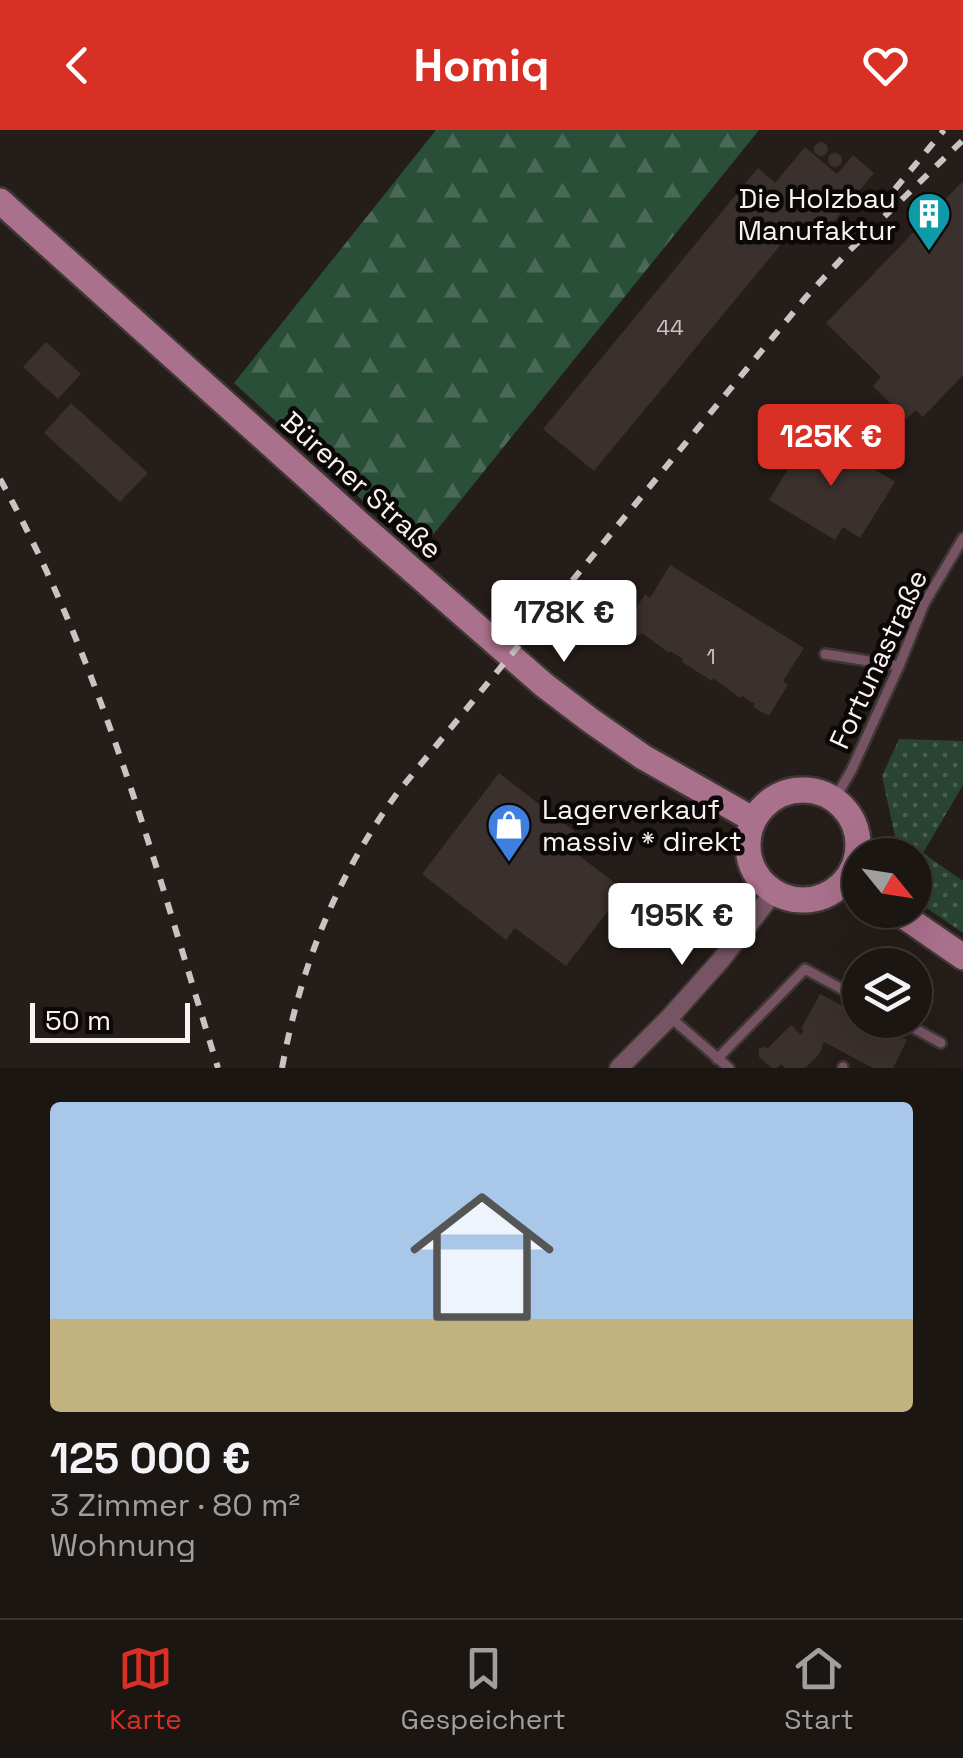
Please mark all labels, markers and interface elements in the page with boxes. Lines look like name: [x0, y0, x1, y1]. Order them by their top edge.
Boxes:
text: Homiq: [413, 37, 550, 94]
icon: back: [50, 38, 105, 93]
icon: heart: [858, 38, 913, 93]
place label: Die Holzbau Manufaktur: [738, 180, 896, 248]
building icon: Die Holzbau Manufaktur: [906, 191, 952, 252]
house number: 44: [656, 313, 684, 341]
street label: Bürener Straße: [274, 403, 450, 567]
pin: 125K €: [750, 404, 912, 489]
text: 125K €: [780, 416, 882, 456]
street label: Fortunastraße: [821, 564, 935, 754]
pin: 178K €: [483, 580, 645, 665]
text: 178K €: [513, 592, 615, 632]
house number: 1: [706, 642, 716, 670]
place label: Lagerverkauf massiv * direkt: [542, 791, 742, 859]
shop icon: Lagerverkauf massiv * direkt: [486, 802, 532, 863]
north arrow: [842, 838, 932, 928]
map controls: [842, 838, 932, 1038]
pin: 195K €: [601, 883, 763, 968]
text: 195K €: [630, 895, 734, 935]
button: layers: [842, 948, 932, 1038]
scale bar: [30, 998, 190, 1043]
text: 50 m: [45, 1002, 111, 1038]
icon: home: [392, 1167, 572, 1347]
text: 125 000 €: [50, 1432, 251, 1485]
text: 3 Zimmer · 80 m²: [50, 1485, 300, 1525]
text: Wohnung: [50, 1525, 196, 1565]
tab: Karte: [109, 1641, 182, 1737]
tab: Gespeichert: [400, 1641, 566, 1737]
tab: Start: [784, 1641, 854, 1737]

